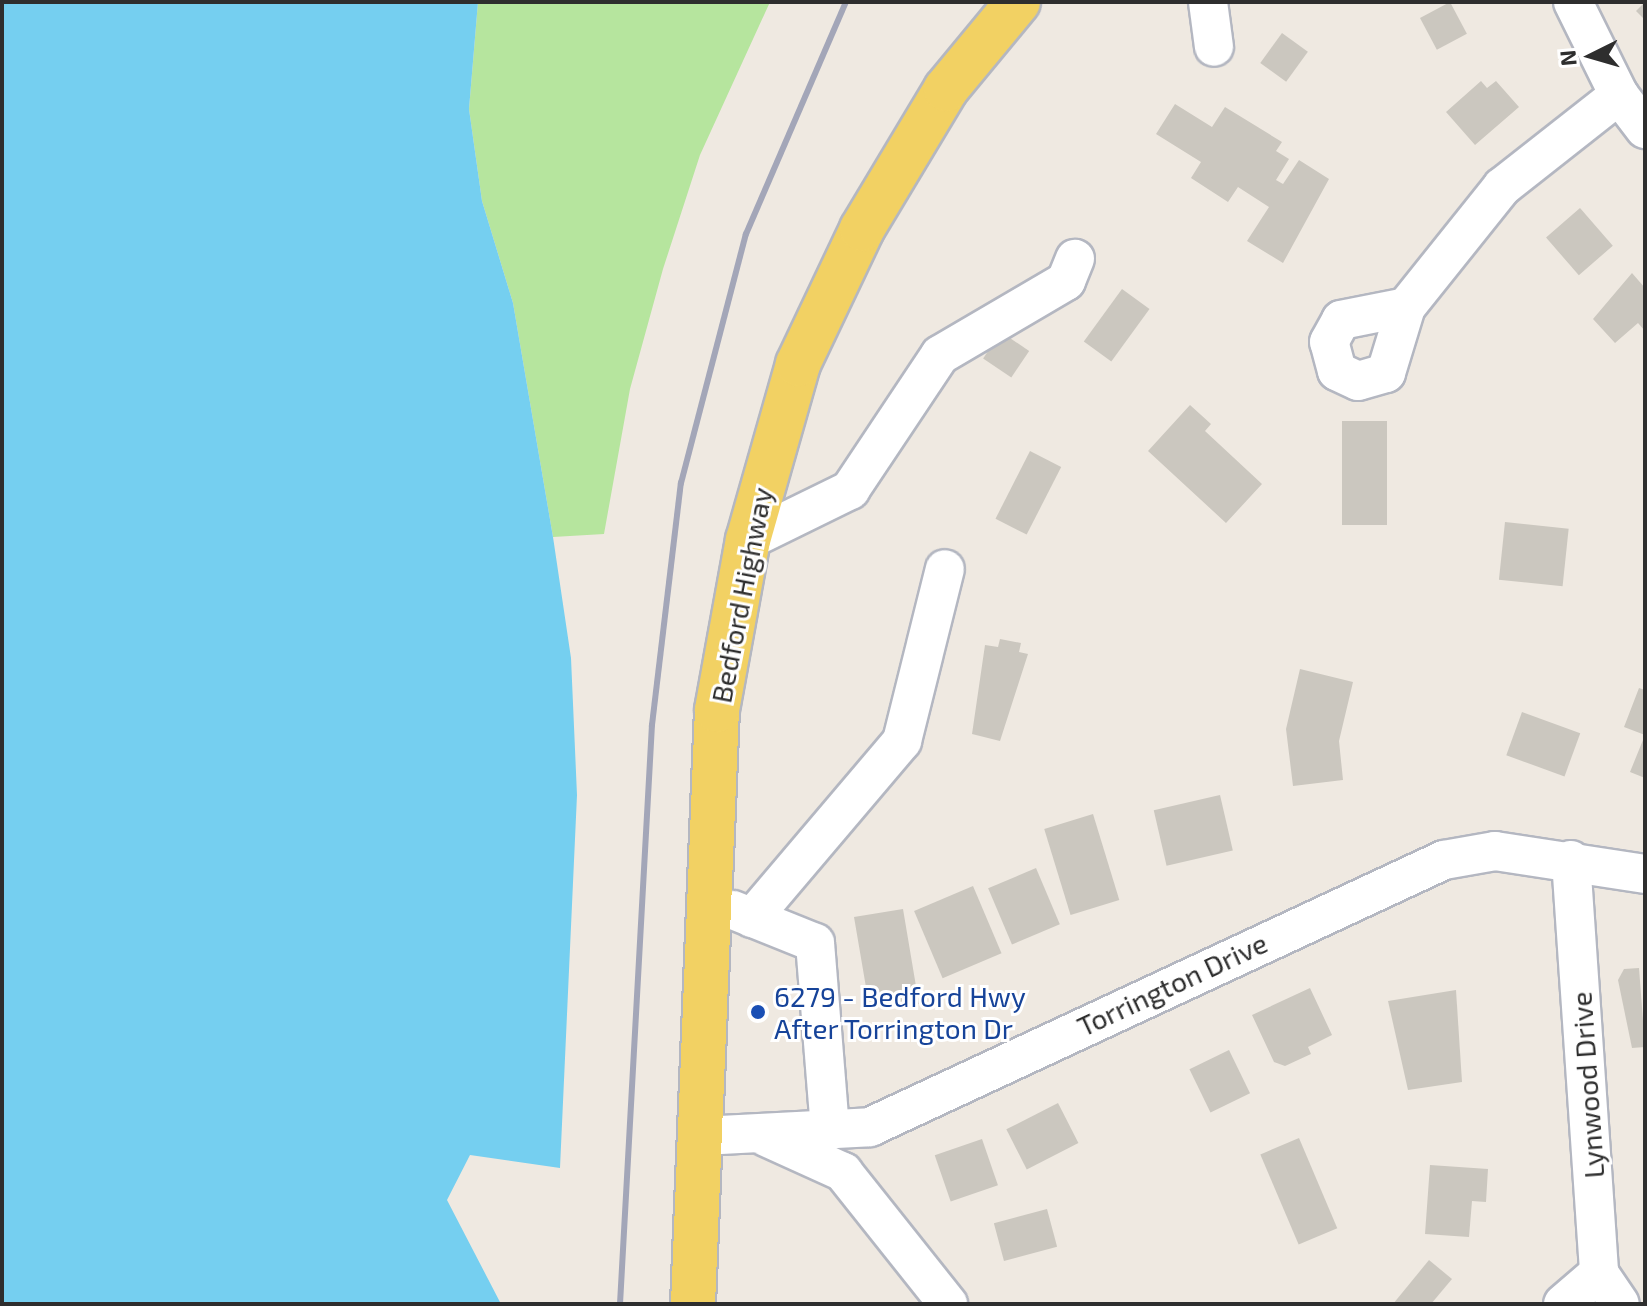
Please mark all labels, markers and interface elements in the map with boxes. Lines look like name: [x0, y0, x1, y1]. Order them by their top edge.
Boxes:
north arrow: [1551, 16, 1631, 96]
text: N: [1553, 49, 1581, 67]
street label: Bedford Highway: [704, 484, 778, 706]
street label: Torrington Drive: [1072, 925, 1272, 1043]
place label: 6279 - Bedford Hwy After Torrington Dr: [774, 979, 1026, 1045]
street label: Lynwood Drive: [1564, 991, 1610, 1179]
marker: 6279 - Bedford Hwy After Torrington Dr: [749, 1003, 767, 1021]

